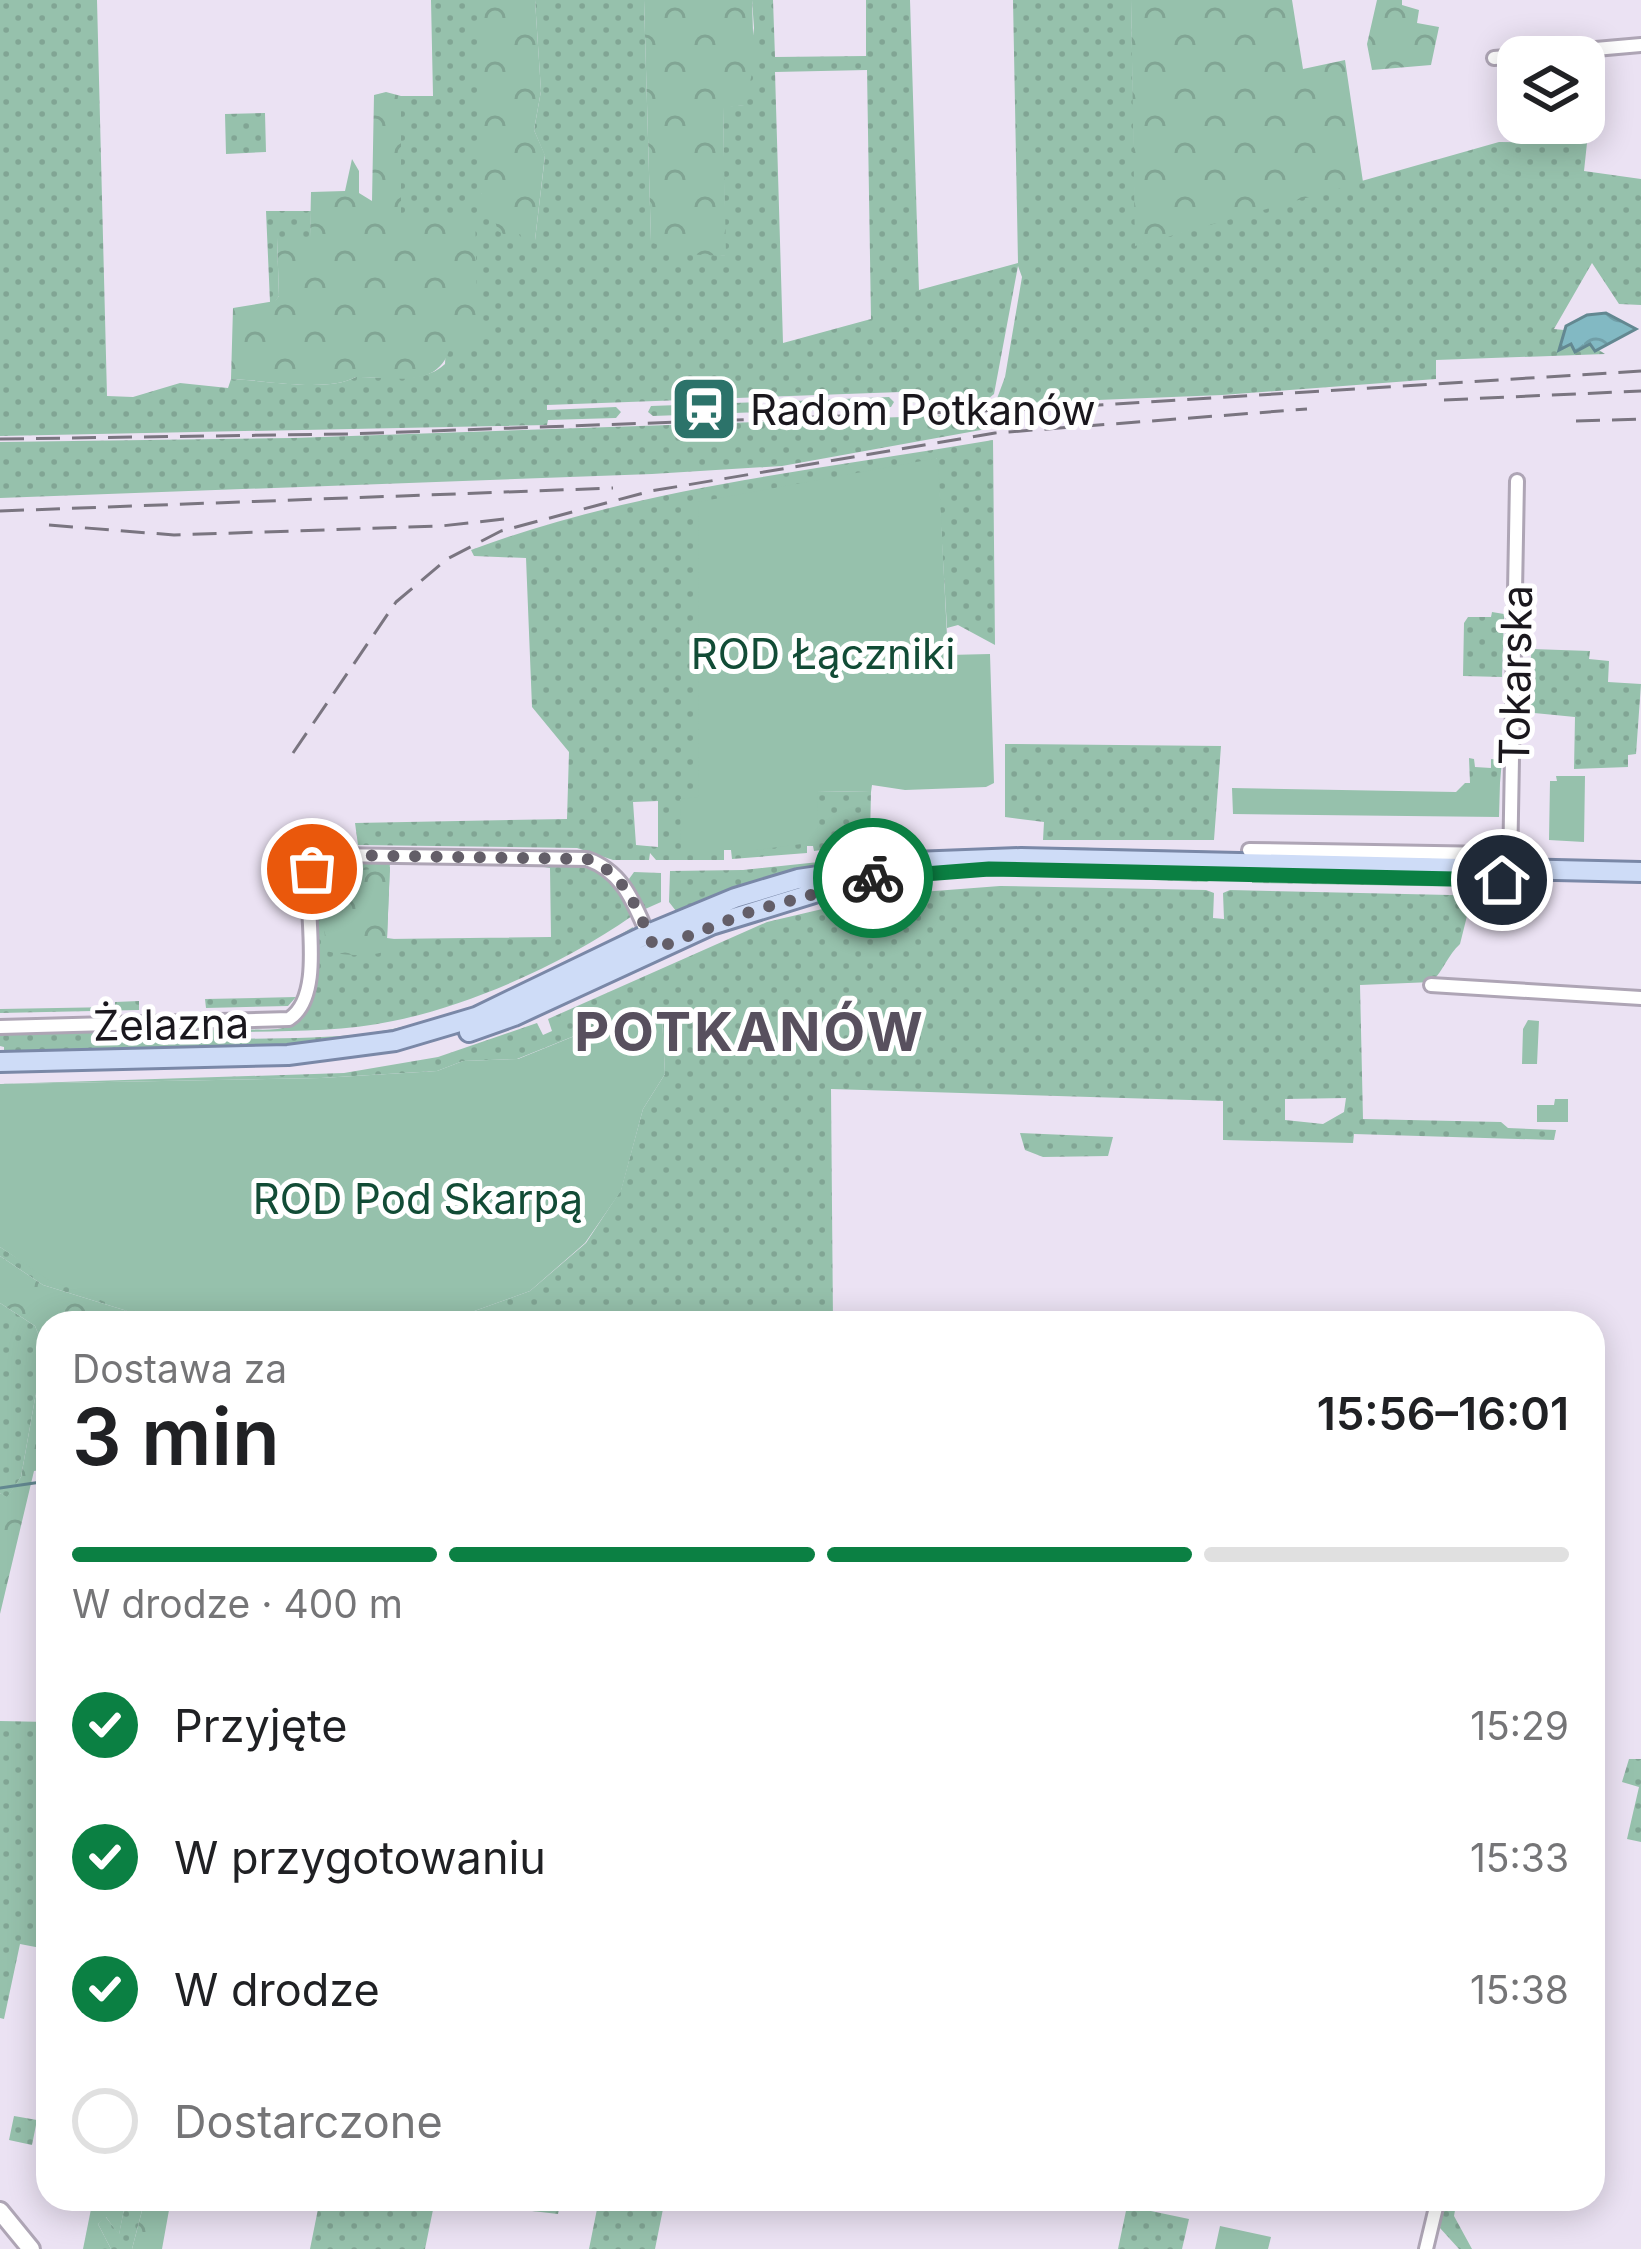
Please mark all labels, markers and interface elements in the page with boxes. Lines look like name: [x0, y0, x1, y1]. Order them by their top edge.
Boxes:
map controls: [1497, 36, 1605, 144]
button: layers: [1497, 36, 1605, 144]
station icon: Radom Potkanów: [669, 374, 739, 444]
place label: Radom Potkanów: [750, 384, 1096, 435]
street label: Tokarska: [1488, 584, 1542, 766]
park label: ROD Łączniki: [691, 628, 955, 679]
pin: [261, 818, 363, 920]
courier: [813, 818, 933, 938]
pin: [1451, 829, 1553, 931]
icon: bag: [279, 836, 345, 902]
icon: bike: [840, 845, 906, 911]
icon: home: [1469, 847, 1535, 913]
street label: Żelazna: [92, 997, 250, 1051]
district label: POTKANÓW: [574, 999, 926, 1064]
park label: ROD Pod Skarpą: [253, 1173, 583, 1224]
text: Dostawa za: [72, 1345, 287, 1392]
text: 15:56–16:01: [1317, 1386, 1569, 1441]
text: 3 min: [72, 1389, 280, 1484]
text: W drodze · 400 m: [72, 1580, 403, 1627]
icon: check: [72, 1692, 138, 1758]
text: Przyjęte: [174, 1698, 347, 1753]
text: 15:29: [1470, 1702, 1569, 1749]
icon: check: [72, 1824, 138, 1890]
text: W przygotowaniu: [174, 1830, 546, 1885]
text: 15:33: [1470, 1834, 1569, 1881]
icon: check: [72, 1956, 138, 2022]
text: W drodze: [174, 1962, 380, 2017]
text: 15:38: [1470, 1966, 1569, 2013]
text: Dostarczone: [174, 2094, 443, 2149]

